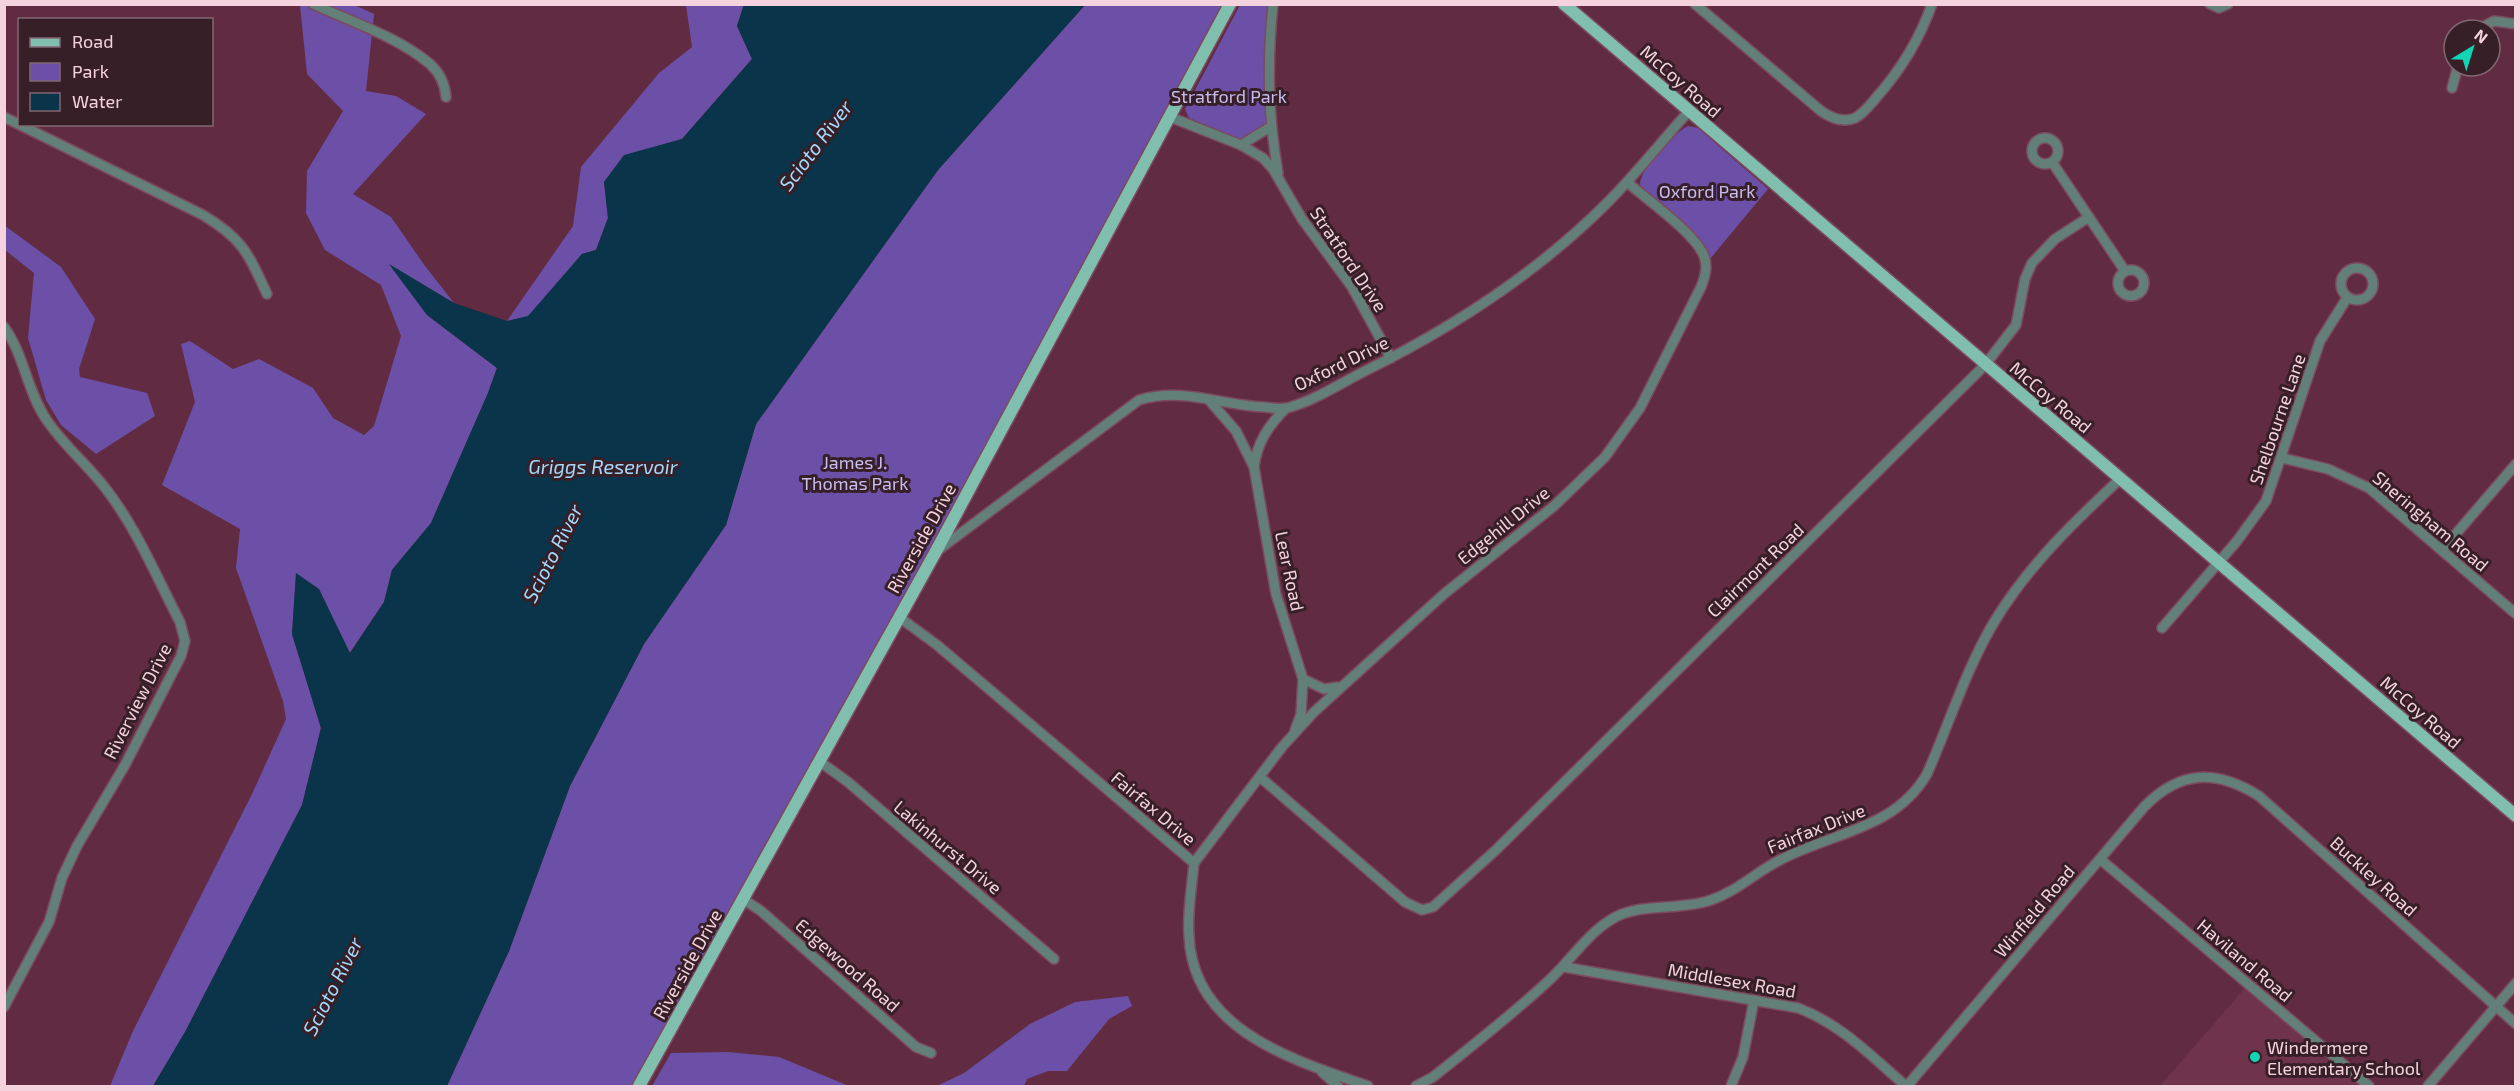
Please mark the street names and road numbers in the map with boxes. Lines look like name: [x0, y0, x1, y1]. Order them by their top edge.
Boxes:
street label: McCoy Road: [1636, 40, 1726, 122]
street label: Stratford Drive: [1306, 202, 1392, 316]
street label: Oxford Drive: [1290, 331, 1392, 395]
street label: Shelbourne Lane: [2244, 351, 2310, 487]
street label: McCoy Road: [2006, 357, 2096, 437]
street label: Sheringham Road: [2369, 466, 2493, 576]
street label: Riverside Drive: [882, 479, 960, 597]
street label: Edgehill Drive: [1453, 481, 1553, 569]
street label: Clairmont Road: [1702, 518, 1808, 622]
street label: Lear Road: [1271, 529, 1309, 613]
street label: Riverview Drive: [98, 640, 176, 762]
street label: McCoy Road: [2376, 671, 2466, 753]
street label: Fairfax Drive: [1107, 766, 1201, 850]
street label: Lakinhurst Drive: [890, 796, 1006, 898]
street label: Fairfax Drive: [1764, 798, 1868, 858]
street label: Buckley Road: [2326, 831, 2422, 921]
street label: Winfield Road: [1989, 860, 2079, 962]
street label: Riverside Drive: [648, 905, 726, 1023]
street label: Edgewood Road: [791, 914, 905, 1016]
street label: Haviland Road: [2193, 914, 2297, 1006]
street label: Middlesex Road: [1666, 958, 1798, 1002]

